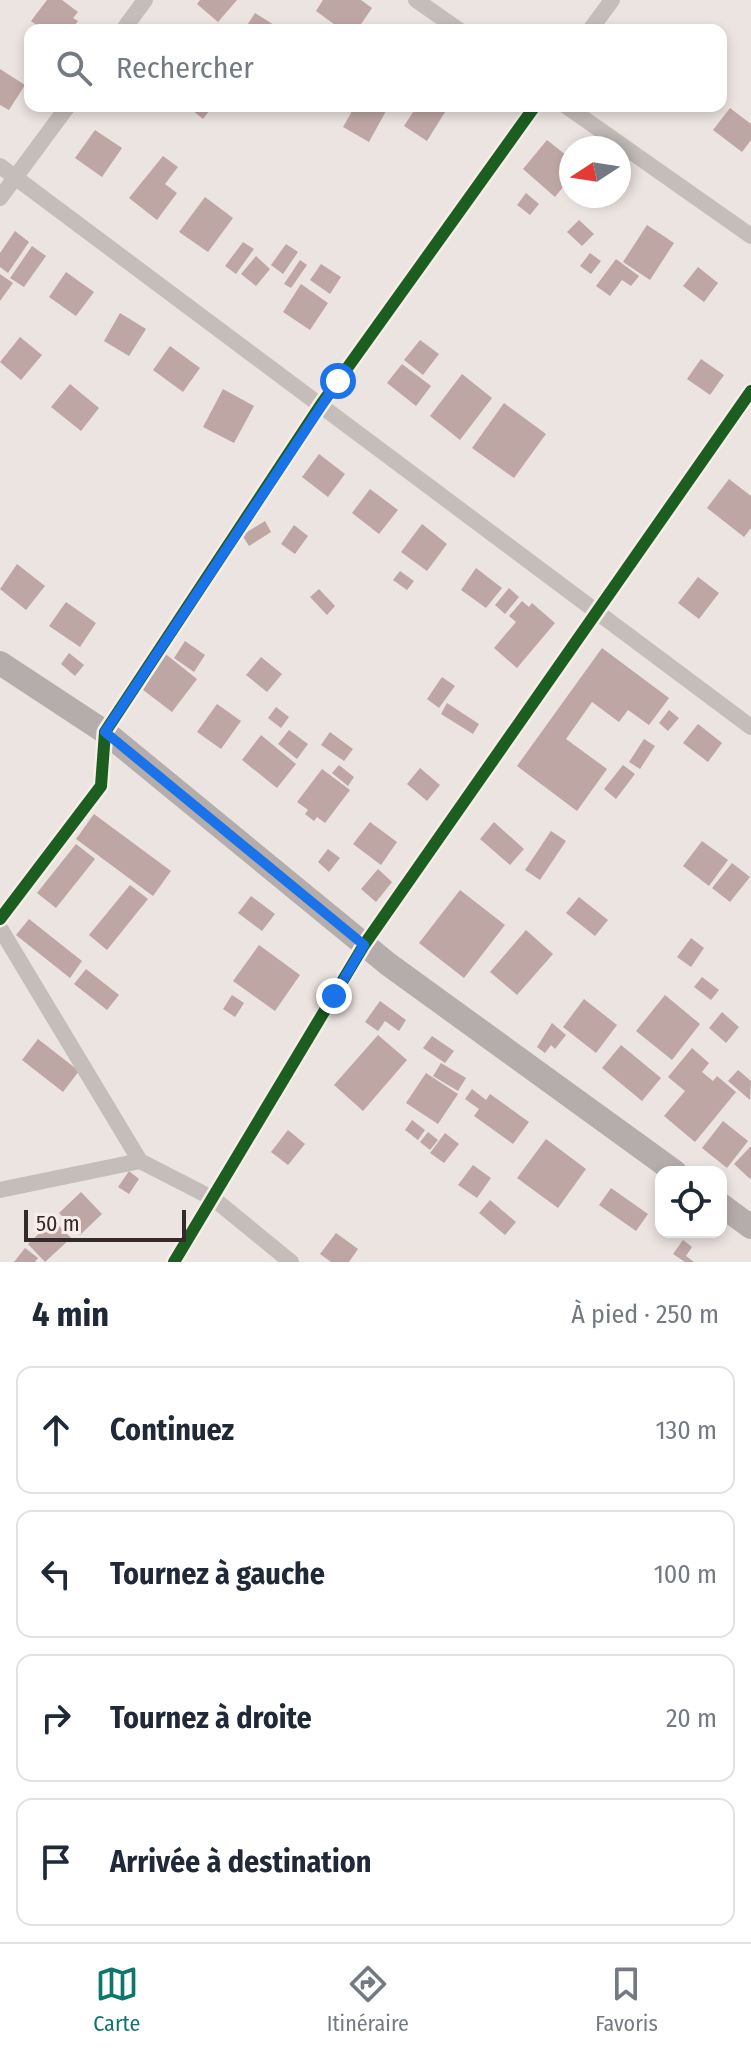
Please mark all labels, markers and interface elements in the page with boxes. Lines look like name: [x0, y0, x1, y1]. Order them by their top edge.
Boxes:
search box: [24, 24, 727, 112]
icon: search: [52, 46, 96, 90]
text: Rechercher: [116, 50, 254, 86]
north arrow: [559, 136, 631, 208]
route start: [320, 363, 356, 399]
route end: [316, 978, 352, 1014]
map controls: [655, 1166, 727, 1238]
button: locate: [655, 1166, 727, 1238]
scale bar: [24, 1206, 186, 1242]
text: 50 m: [36, 1210, 80, 1237]
text: 4 min: [32, 1294, 109, 1335]
text: À pied · 250 m: [571, 1299, 719, 1330]
icon: ahead: [34, 1408, 78, 1452]
text: Continuez: [110, 1412, 234, 1448]
text: 130 m: [655, 1415, 717, 1446]
icon: left: [34, 1552, 78, 1596]
text: Tournez à gauche: [110, 1556, 325, 1592]
text: 100 m: [654, 1559, 717, 1590]
icon: right: [34, 1696, 78, 1740]
text: Tournez à droite: [110, 1700, 312, 1736]
text: 20 m: [666, 1703, 717, 1734]
icon: arrive: [34, 1840, 78, 1884]
text: Arrivée à destination: [110, 1844, 371, 1880]
tab: Carte: [93, 1962, 140, 2037]
tab: Itinéraire: [327, 1962, 409, 2037]
tab: Favoris: [595, 1962, 658, 2037]

